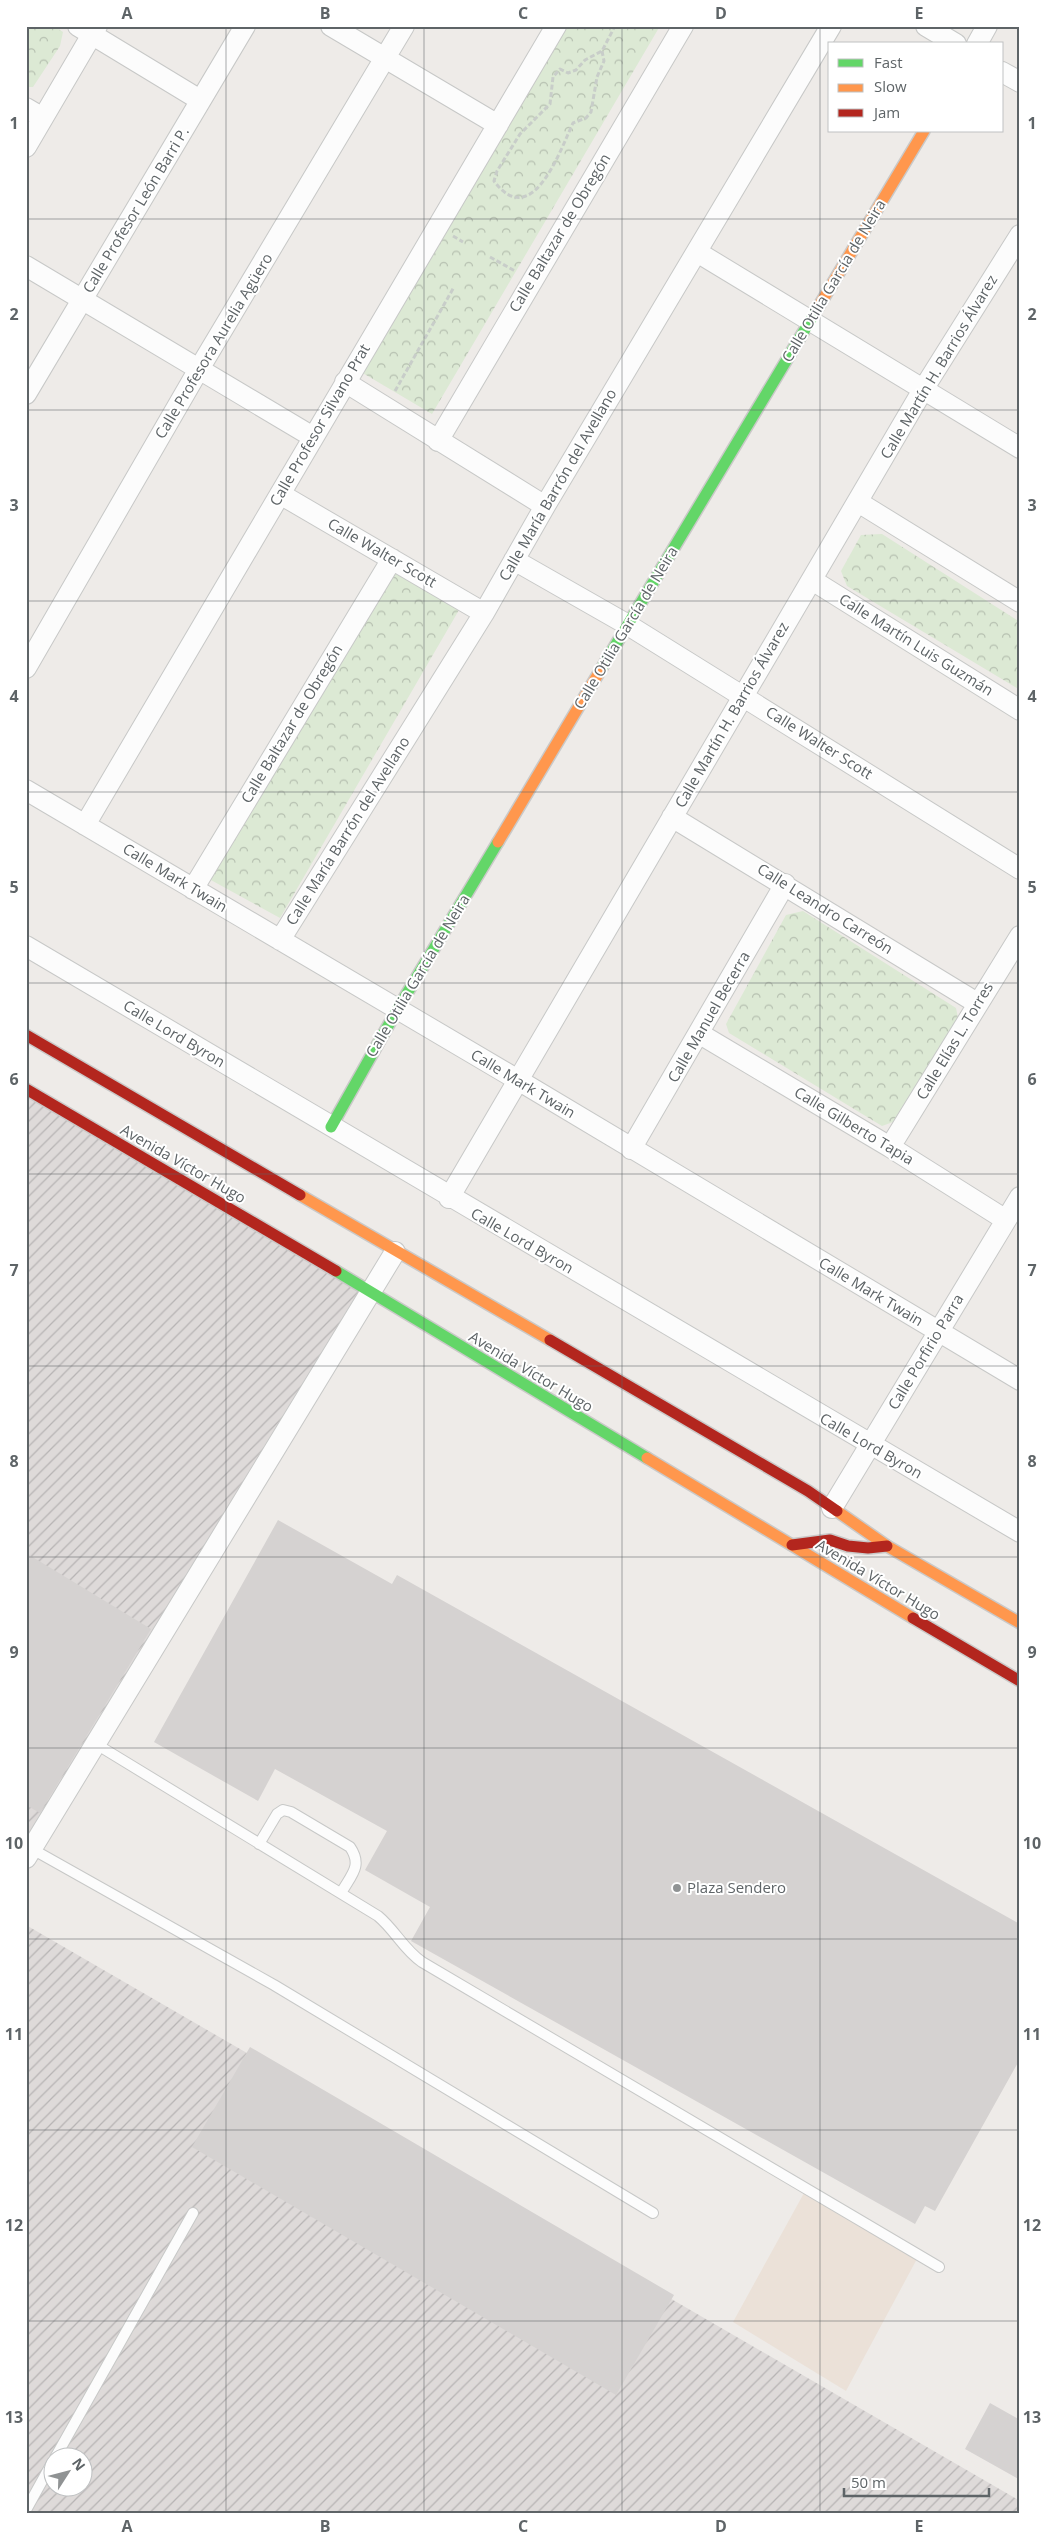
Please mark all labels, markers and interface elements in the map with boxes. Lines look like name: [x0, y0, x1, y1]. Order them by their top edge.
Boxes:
text: A: [121, 2, 133, 24]
text: B: [320, 2, 330, 24]
text: C: [518, 2, 528, 24]
text: D: [715, 2, 727, 24]
text: E: [915, 2, 924, 24]
legend: [828, 42, 1004, 132]
text: Fast: [874, 52, 903, 72]
text: Slow: [874, 76, 907, 96]
text: Jam: [872, 102, 900, 122]
text: 1: [9, 112, 19, 134]
text: 1: [1027, 112, 1037, 134]
street label: Calle Profesor León Barri P.: [77, 123, 193, 296]
street label: Calle Baltazar de Obregón: [504, 149, 615, 316]
street label: Calle Otilia García de Neira: [777, 195, 890, 365]
street label: Calle Profesora Aurelia Agüero: [150, 249, 277, 442]
street label: Calle Martín H. Barrios Álvarez: [875, 271, 1001, 462]
text: 2: [9, 303, 19, 325]
text: 2: [1027, 303, 1037, 325]
street label: Calle Profesor Silvano Prat: [264, 340, 374, 509]
street label: Calle María Barrón del Avellano: [494, 385, 621, 584]
text: 3: [9, 494, 19, 516]
text: 3: [1027, 494, 1037, 516]
street label: Calle Walter Scott: [324, 513, 441, 591]
street label: Calle Otilia García de Neira: [569, 542, 682, 712]
street label: Calle Martín Luis Guzmán: [836, 588, 997, 700]
street label: Calle Martín H. Barrios Álvarez: [670, 618, 793, 811]
street label: Calle Baltazar de Obregón: [236, 640, 347, 807]
text: 4: [9, 685, 19, 707]
text: 4: [1027, 685, 1037, 707]
street label: Calle Walter Scott: [762, 701, 877, 783]
street label: Calle María Barrón del Avellano: [281, 732, 414, 929]
street label: Calle Mark Twain: [120, 838, 232, 916]
street label: Calle Leandro Carreón: [754, 858, 897, 958]
text: 5: [9, 876, 19, 898]
text: 5: [1027, 876, 1037, 898]
street label: Calle Otilia García de Neira: [361, 890, 474, 1060]
street label: Calle Manuel Becerra: [662, 947, 754, 1086]
street label: Calle Elías L. Torres: [911, 978, 997, 1103]
street label: Calle Lord Byron: [120, 995, 229, 1071]
street label: Calle Mark Twain: [468, 1044, 580, 1122]
text: 6: [9, 1068, 19, 1090]
text: 6: [1027, 1068, 1037, 1090]
street label: Calle Gilberto Tapia: [791, 1082, 918, 1169]
street label: Avenida Víctor Hugo: [117, 1119, 250, 1207]
street label: Calle Lord Byron: [468, 1203, 577, 1278]
street label: Calle Mark Twain: [816, 1252, 928, 1330]
text: 7: [9, 1259, 19, 1281]
text: 7: [1027, 1259, 1037, 1281]
street label: Calle Porfirio Parra: [883, 1290, 968, 1413]
street label: Avenida Víctor Hugo: [466, 1326, 597, 1416]
street label: Calle Lord Byron: [817, 1408, 926, 1483]
text: 8: [9, 1450, 19, 1472]
text: 8: [1027, 1450, 1037, 1472]
street label: Avenida Víctor Hugo: [813, 1534, 944, 1624]
text: 9: [9, 1641, 19, 1663]
text: 9: [1027, 1641, 1037, 1663]
text: 10: [5, 1832, 23, 1854]
text: 10: [1023, 1832, 1041, 1854]
place label: Plaza Sendero: [687, 1877, 786, 1897]
marker: Plaza Sendero: [671, 1882, 683, 1894]
text: 11: [5, 2023, 23, 2045]
text: 11: [1023, 2023, 1041, 2045]
text: 12: [5, 2214, 23, 2236]
text: 12: [1023, 2214, 1041, 2236]
text: 13: [5, 2406, 23, 2428]
text: 13: [1023, 2406, 1041, 2428]
north arrow: [42, 2448, 92, 2498]
text: N: [68, 2454, 90, 2474]
scale bar: [844, 2465, 988, 2497]
text: 50 m: [851, 2472, 886, 2492]
text: A: [121, 2515, 133, 2537]
text: B: [320, 2515, 330, 2537]
text: C: [518, 2515, 528, 2537]
text: D: [715, 2515, 727, 2537]
text: E: [915, 2515, 924, 2537]

